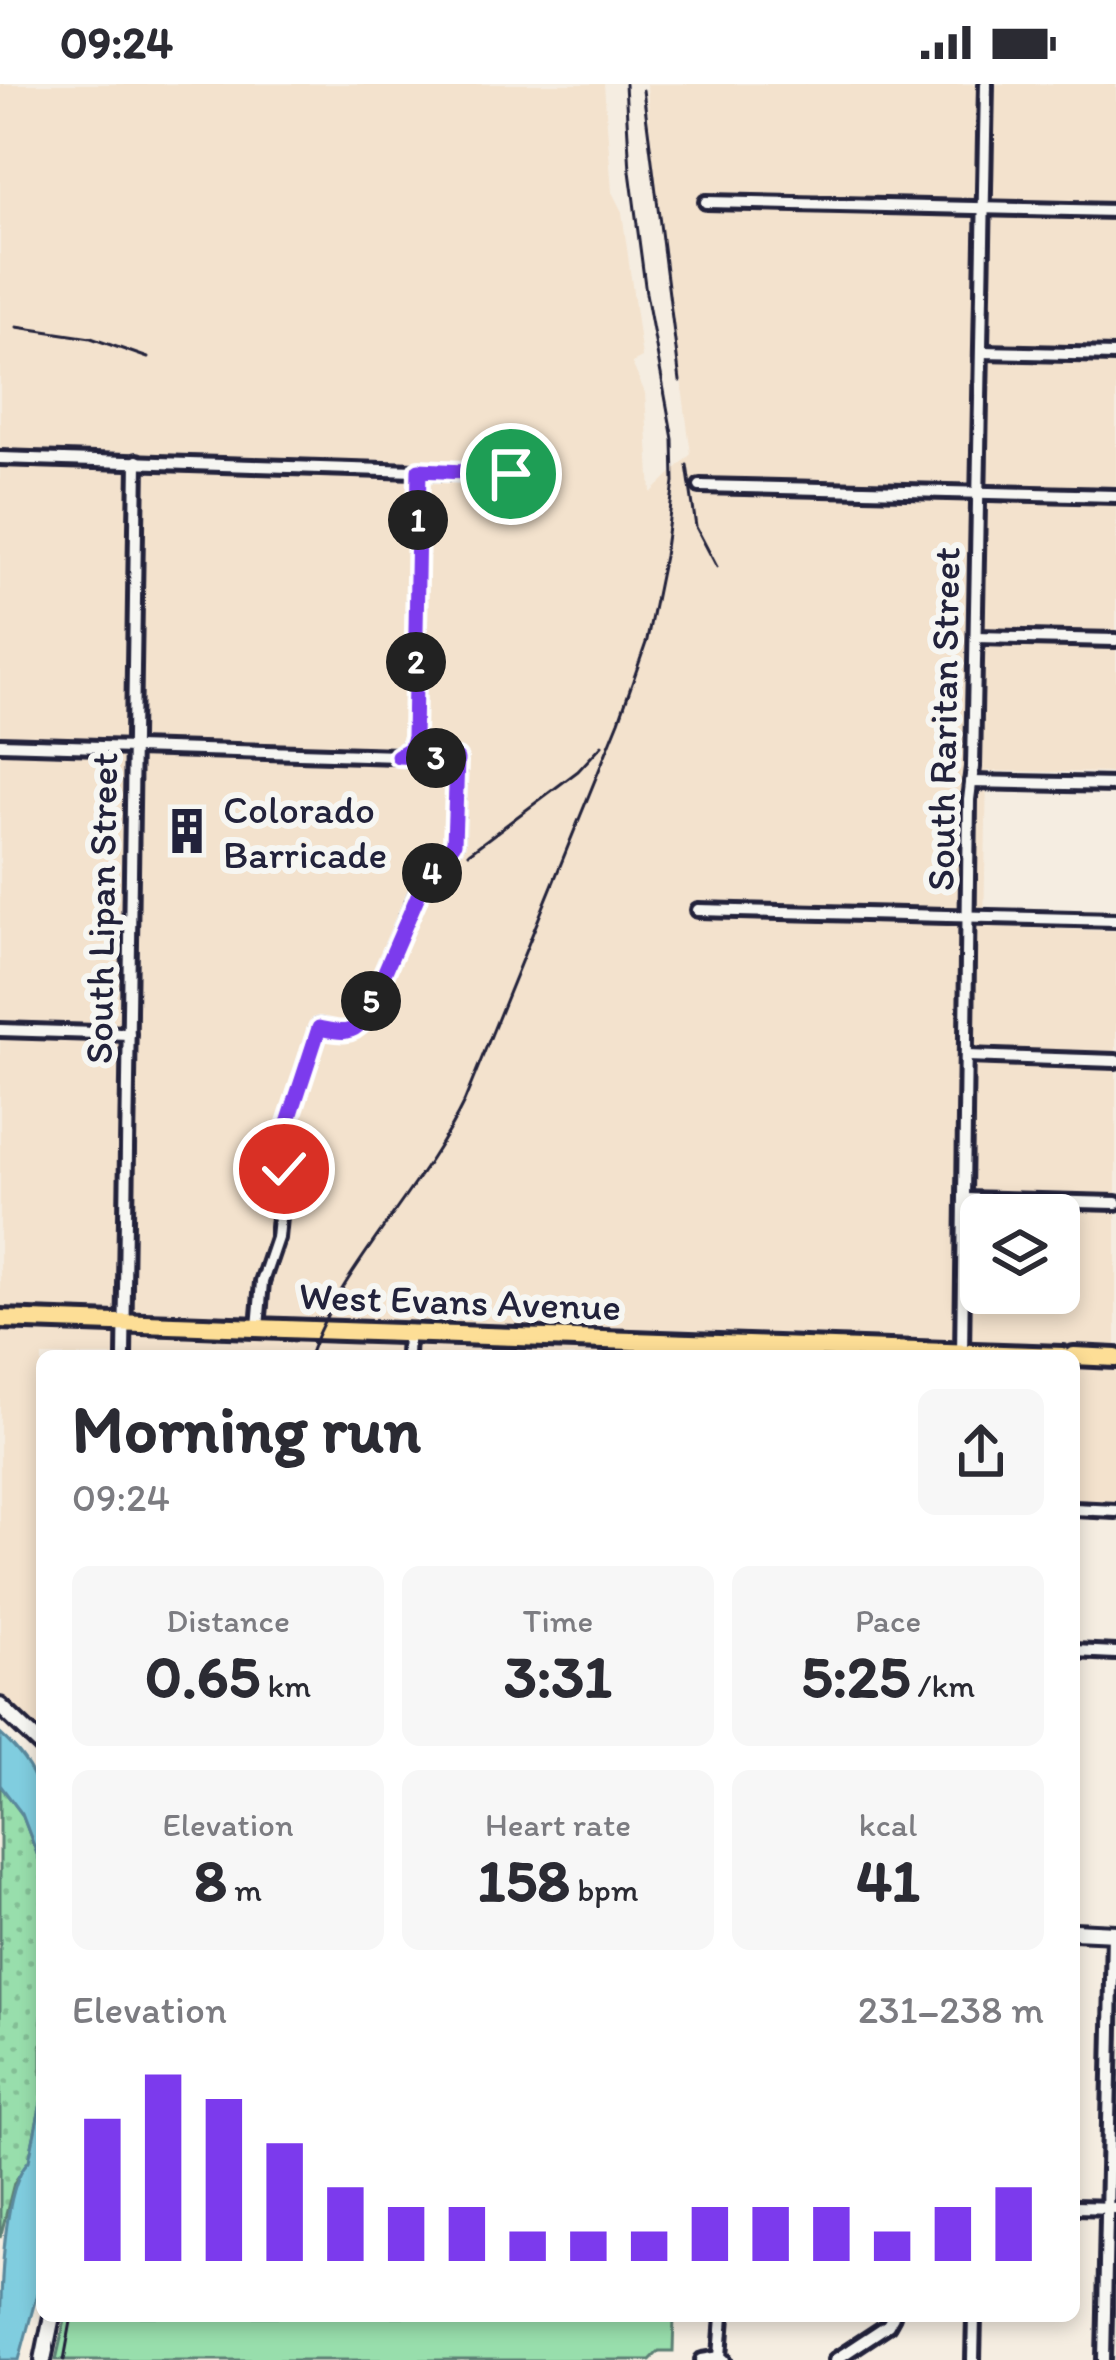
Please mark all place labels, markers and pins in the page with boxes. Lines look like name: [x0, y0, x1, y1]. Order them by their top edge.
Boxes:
pin: [460, 423, 562, 525]
pin: 1: [388, 490, 448, 550]
pin: 2: [386, 632, 446, 692]
pin: 3: [406, 728, 466, 788]
place label: Colorado Barricade: [223, 786, 387, 878]
building icon: Colorado Barricade: [162, 806, 212, 856]
pin: 4: [402, 843, 462, 903]
pin: 5: [341, 971, 401, 1031]
pin: [233, 1118, 335, 1220]

